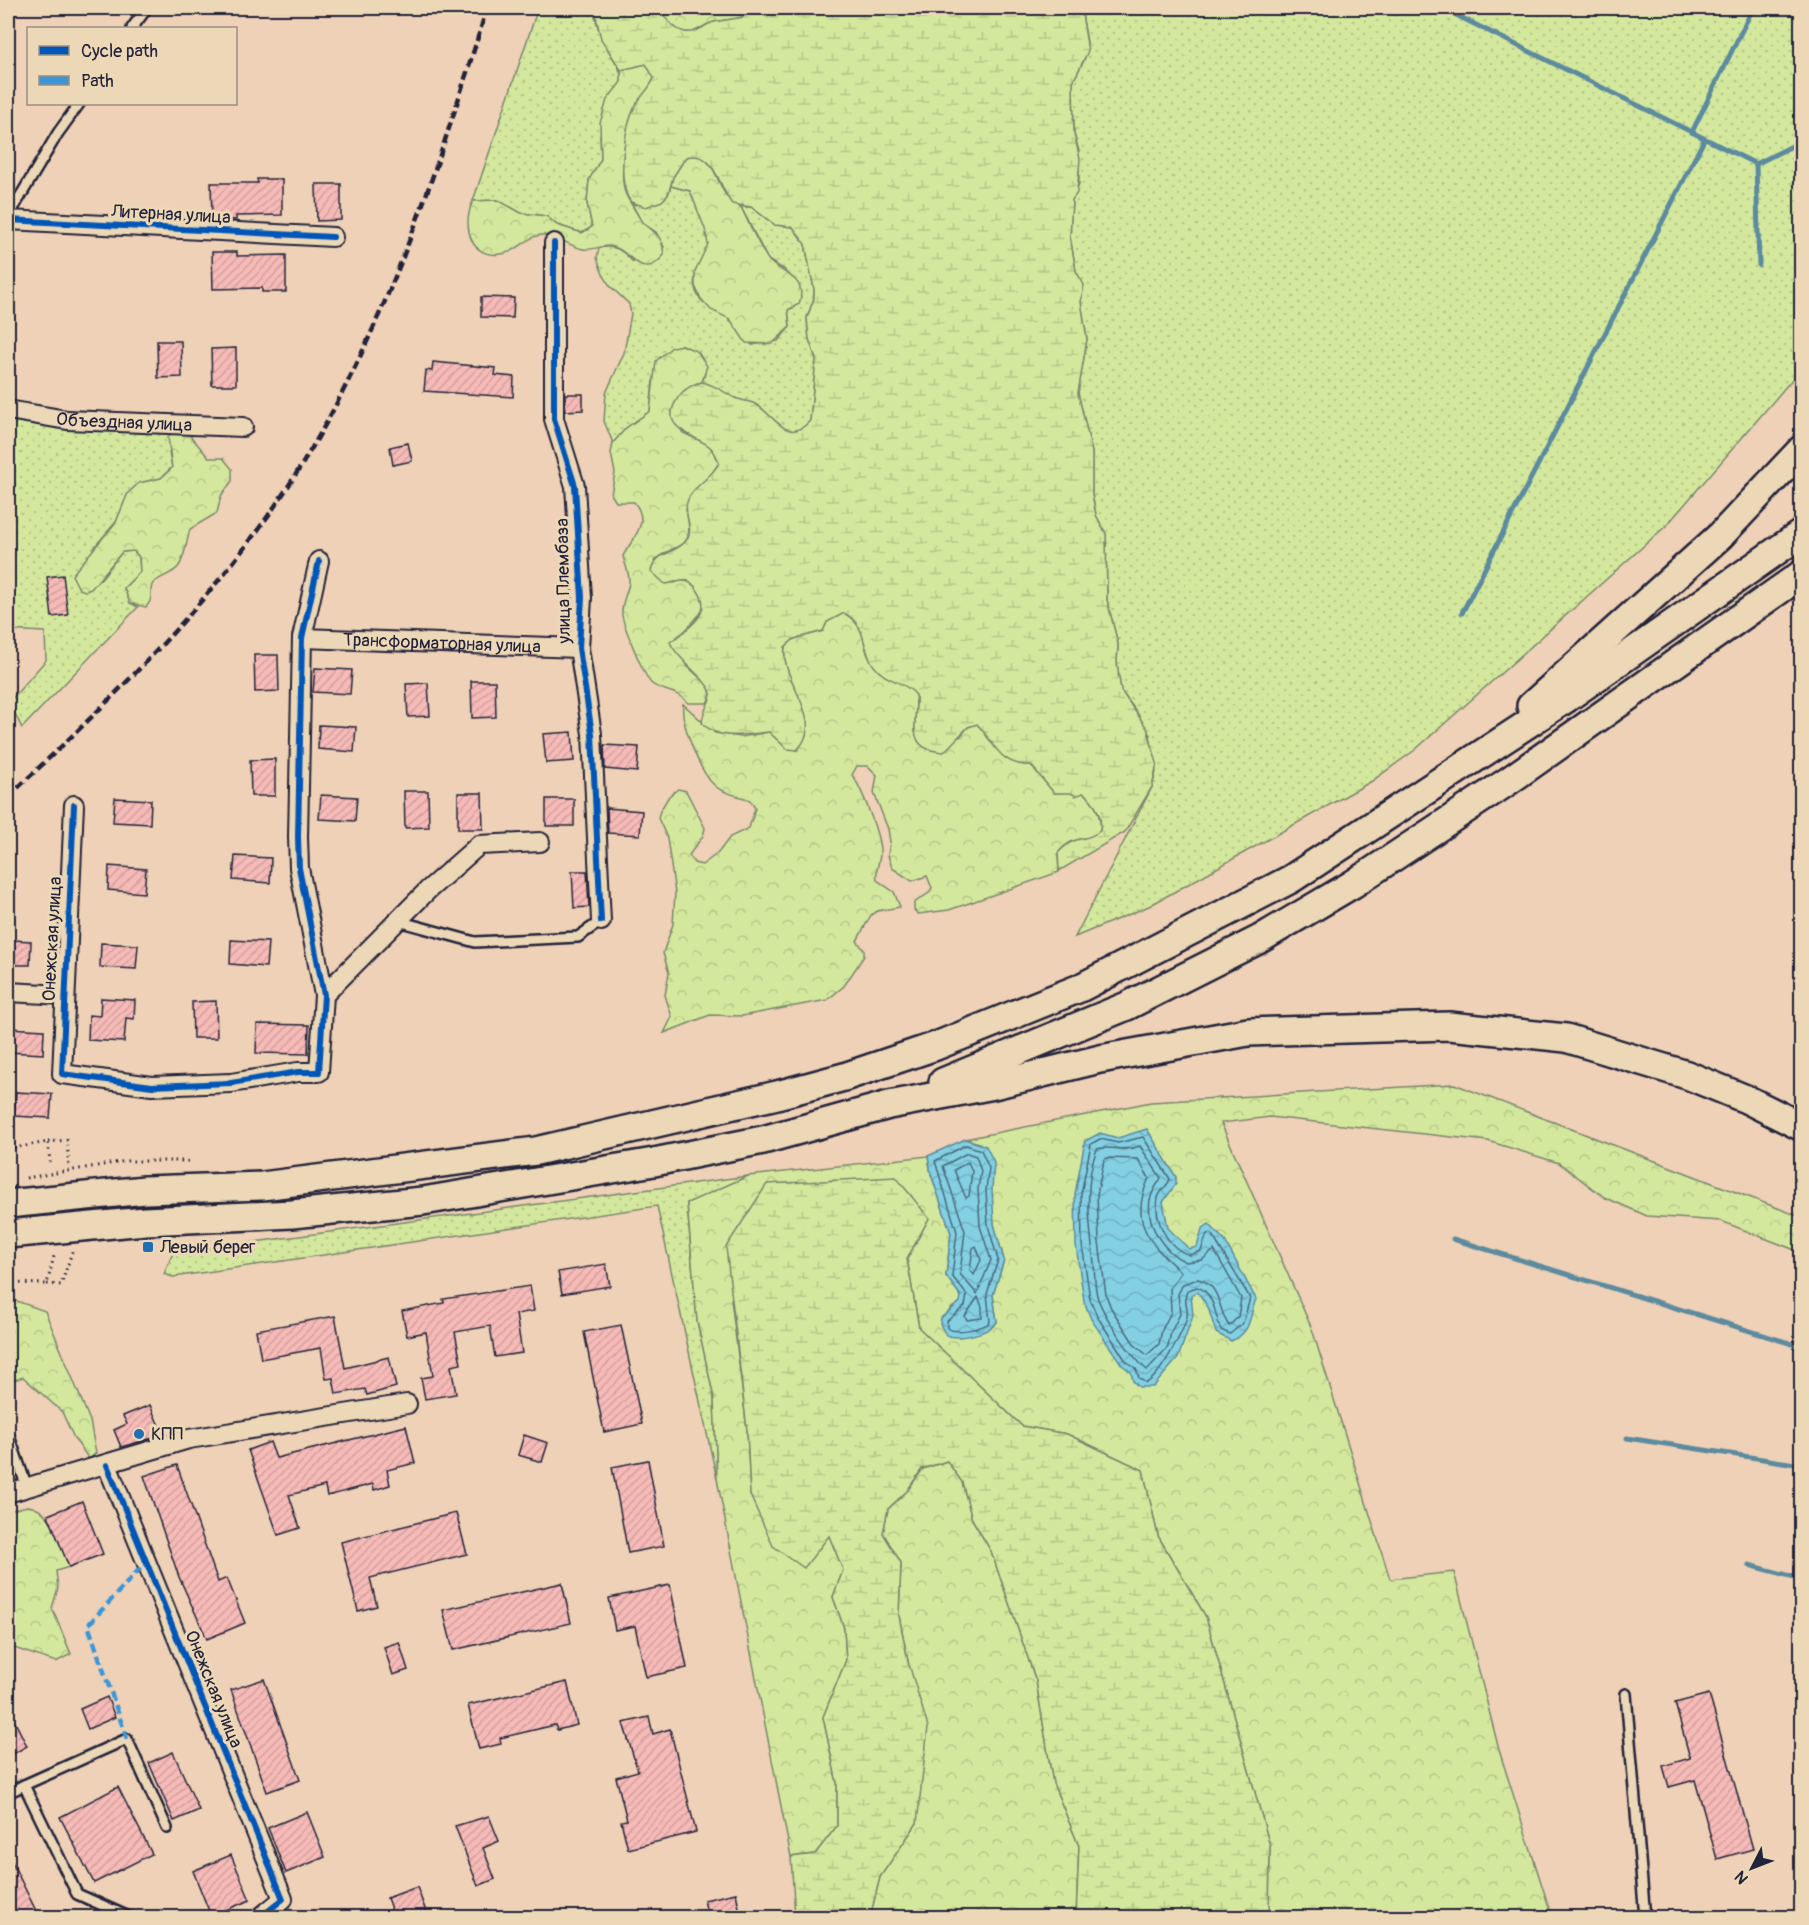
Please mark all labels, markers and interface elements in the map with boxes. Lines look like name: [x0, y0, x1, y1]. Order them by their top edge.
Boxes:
legend: [27, 27, 237, 105]
text: Cycle path: [81, 40, 158, 63]
text: Path: [81, 70, 114, 93]
street label: Литерная улица: [110, 200, 231, 229]
street label: Объездная улица: [54, 407, 192, 437]
street label: улица Плембаза: [551, 518, 576, 645]
street label: Трансформаторная улица: [343, 628, 541, 659]
street label: Онежская улица: [38, 876, 67, 1002]
place label: Левый берег: [159, 1236, 255, 1259]
marker: Левый берег: [141, 1240, 155, 1254]
place label: КПП: [151, 1423, 183, 1446]
marker: КПП: [132, 1427, 146, 1441]
street label: Онежская улица: [179, 1627, 248, 1751]
north arrow: [1722, 1838, 1782, 1898]
text: N: [1730, 1867, 1753, 1888]

